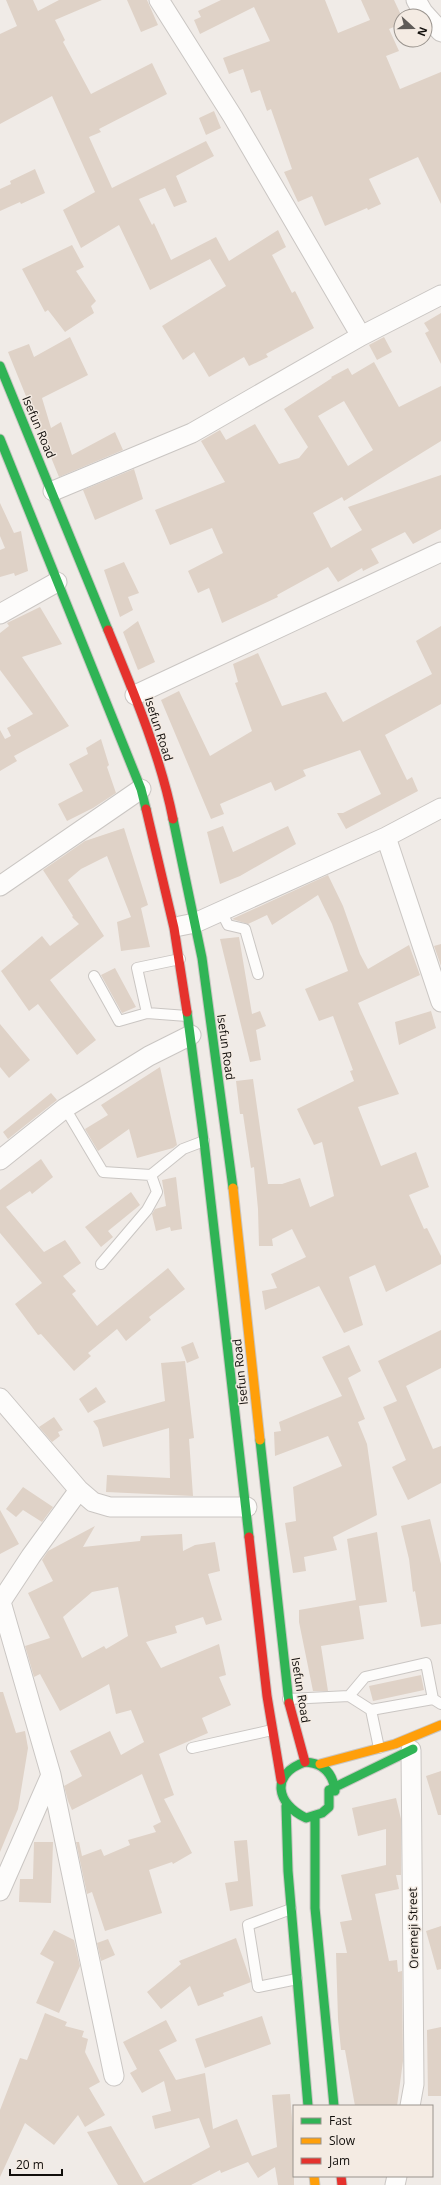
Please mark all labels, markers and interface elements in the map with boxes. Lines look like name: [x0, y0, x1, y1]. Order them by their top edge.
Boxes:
north arrow: [393, 8, 433, 48]
text: N: [414, 25, 431, 39]
street label: Isefun Road: [18, 393, 60, 461]
street label: Isefun Road: [141, 695, 177, 763]
street label: Isefun Road: [213, 1013, 239, 1081]
street label: Isefun Road: [228, 1338, 252, 1406]
street label: Isefun Road: [287, 1656, 315, 1724]
street label: Oremeji Street: [404, 1887, 422, 1969]
legend: [293, 2105, 433, 2177]
text: Fast: [329, 2112, 352, 2129]
text: Slow: [329, 2132, 356, 2149]
scale bar: [10, 2151, 62, 2177]
text: Jam: [328, 2152, 350, 2169]
text: 20 m: [16, 2156, 44, 2173]

